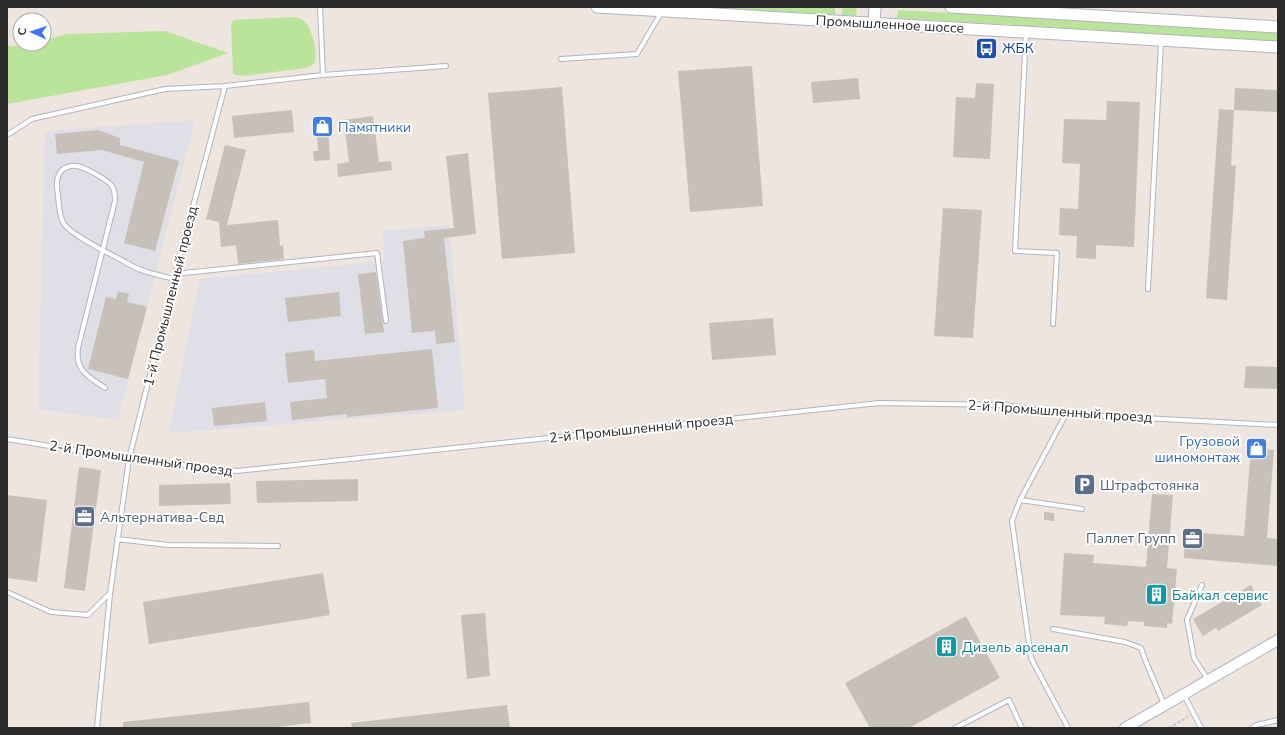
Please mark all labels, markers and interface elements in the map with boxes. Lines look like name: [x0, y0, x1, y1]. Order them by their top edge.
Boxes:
street label: Промышленное шоссе: [815, 11, 965, 38]
north arrow: [12, 12, 52, 52]
text: С: [15, 27, 30, 36]
bus stop icon: ЖБК: [974, 35, 1000, 61]
place label: ЖБК: [1002, 39, 1034, 58]
shop icon: Памятники: [309, 114, 335, 140]
place label: Памятники: [338, 118, 411, 137]
street label: 1-й Промышленный проезд: [139, 204, 202, 388]
street label: 2-й Промышленный проезд: [967, 396, 1153, 427]
street label: 2-й Промышленный проезд: [548, 409, 734, 448]
place label: Грузовой шиномонтаж: [1154, 432, 1240, 467]
street label: 2-й Промышленный проезд: [48, 436, 234, 481]
shop icon: Грузовой шиномонтаж: [1243, 436, 1269, 462]
parking icon: Штрафстоянка: [1072, 472, 1098, 498]
place label: Штрафстоянка: [1100, 476, 1199, 495]
office icon: Альтернатива-Свд: [71, 504, 97, 530]
place label: Альтернатива-Свд: [100, 508, 224, 527]
office icon: Паллет Групп: [1179, 525, 1205, 551]
place label: Паллет Групп: [1086, 529, 1176, 548]
building icon: Байкал сервис: [1143, 582, 1169, 608]
place label: Байкал сервис: [1172, 586, 1269, 605]
building icon: Дизель арсенал: [933, 634, 959, 660]
place label: Дизель арсенал: [962, 638, 1069, 657]

